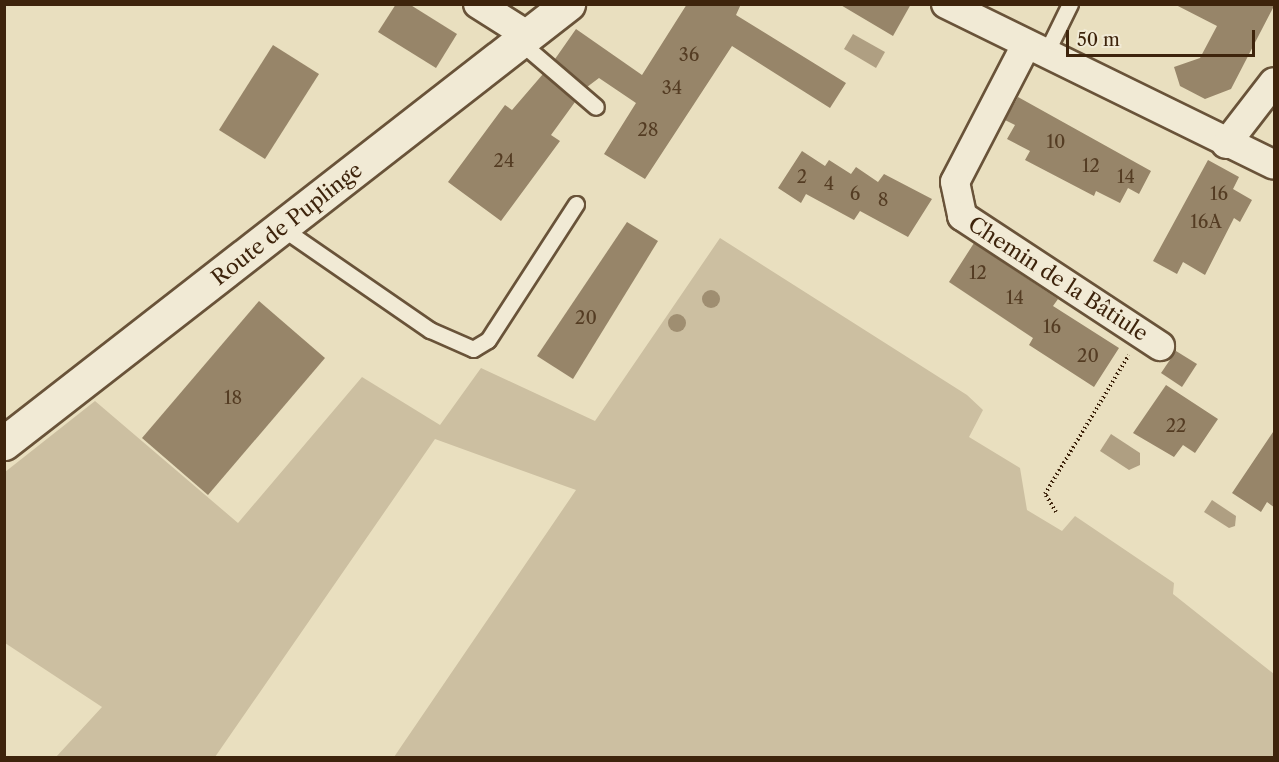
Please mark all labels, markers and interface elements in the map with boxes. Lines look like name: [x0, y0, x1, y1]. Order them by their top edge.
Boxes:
scale bar: [1069, 18, 1258, 56]
text: 50 m: [1077, 29, 1120, 51]
house number: 36: [679, 44, 699, 66]
house number: 34: [662, 77, 682, 99]
house number: 28: [637, 119, 659, 141]
house number: 10: [1047, 131, 1065, 153]
house number: 24: [494, 150, 514, 172]
house number: 12: [1082, 155, 1100, 177]
street label: Route de Puplinge: [207, 157, 367, 291]
house number: 2: [797, 166, 807, 188]
house number: 14: [1117, 166, 1135, 188]
house number: 4: [824, 173, 834, 195]
house number: 6: [850, 183, 860, 205]
house number: 16: [1210, 183, 1228, 205]
house number: 8: [878, 189, 888, 211]
street label: Chemin de la Bâtiule: [963, 211, 1153, 347]
house number: 16A: [1190, 211, 1222, 233]
house number: 12: [969, 262, 987, 284]
house number: 14: [1006, 287, 1024, 309]
house number: 20: [575, 307, 597, 329]
house number: 16: [1043, 316, 1061, 338]
house number: 20: [1077, 345, 1099, 367]
house number: 18: [224, 387, 242, 409]
house number: 22: [1166, 415, 1186, 437]

